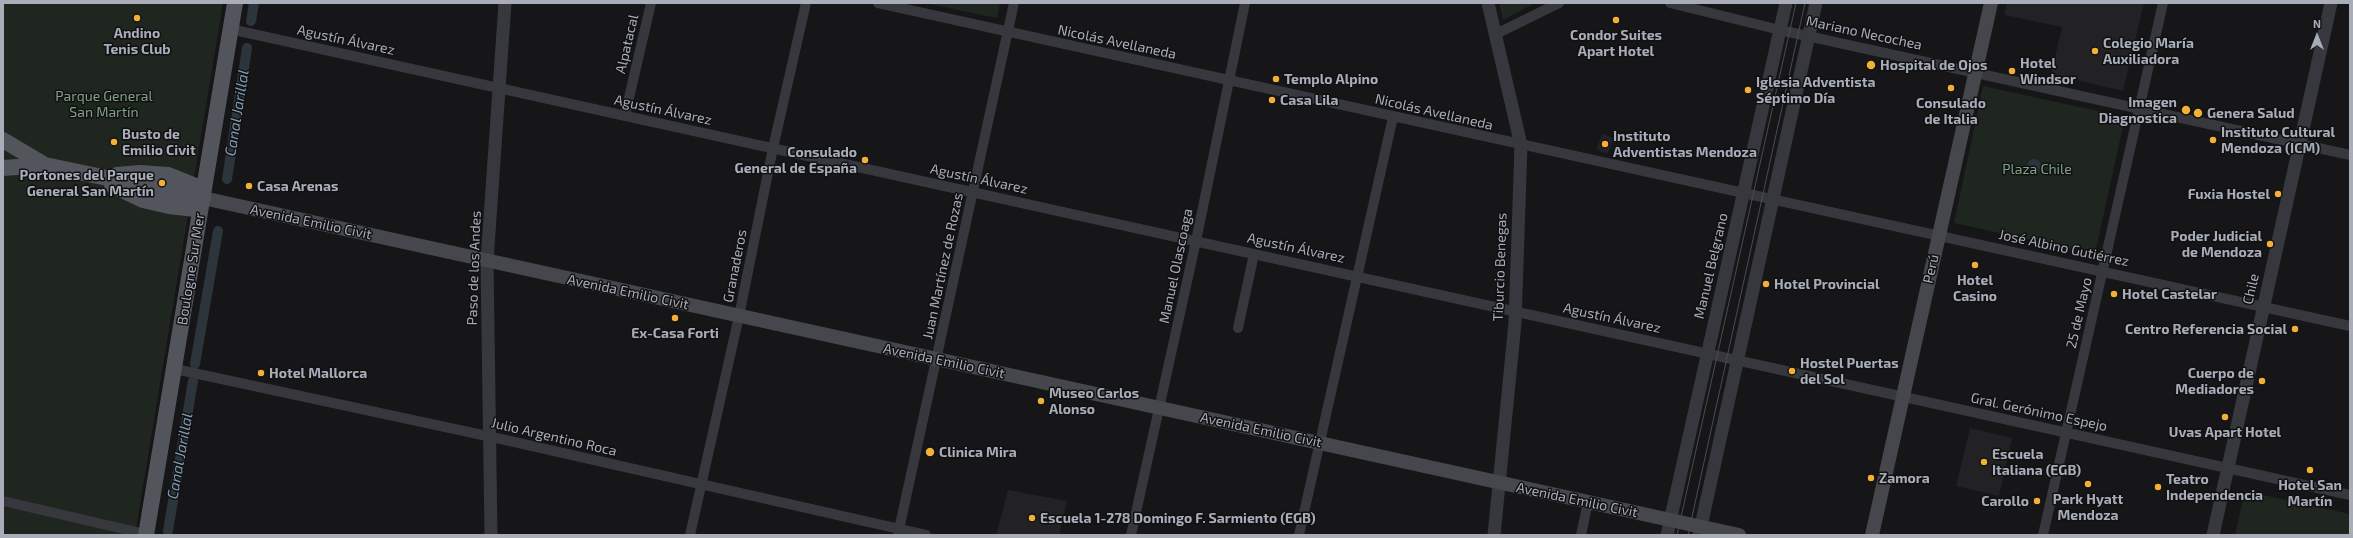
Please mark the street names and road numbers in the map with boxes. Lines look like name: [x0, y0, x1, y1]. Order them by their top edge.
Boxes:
street label: Mariano Necochea: [1804, 12, 1924, 54]
street label: Alpatacal: [612, 13, 642, 75]
street label: Agustín Álvarez: [296, 21, 396, 59]
street label: Nicolás Avellaneda: [1056, 21, 1178, 63]
street label: Nicolás Avellaneda: [1373, 90, 1495, 134]
street label: Agustín Álvarez: [613, 91, 713, 129]
street label: Agustín Álvarez: [929, 160, 1029, 198]
street label: Juan Martínez de Rozas: [919, 191, 967, 341]
street label: Avenida Emilio Civit: [249, 201, 373, 243]
street label: Manuel Olascoaga: [1156, 207, 1196, 325]
street label: Paso de los Andes: [464, 210, 484, 326]
street label: Manuel Belgrano: [1691, 211, 1731, 321]
street label: Boulogne Sur Mer: [174, 212, 208, 326]
street label: Tiburcio Benegas: [1490, 212, 1510, 322]
street label: José Albino Gutiérrez: [1997, 226, 2131, 270]
street label: Granaderos: [720, 228, 750, 304]
street label: Agustín Álvarez: [1246, 229, 1346, 267]
street label: Perú: [1920, 253, 1942, 285]
street label: Avenida Emilio Civit: [566, 271, 690, 313]
street label: Chile: [2239, 272, 2263, 306]
street label: 25 de Mayo: [2063, 276, 2095, 350]
street label: Agustín Álvarez: [1562, 299, 1662, 337]
street label: Avenida Emilio Civit: [882, 340, 1006, 382]
street label: Gral. Gerónimo Espejo: [1969, 389, 2109, 435]
street label: Avenida Emilio Civit: [1199, 409, 1323, 451]
street label: Julio Argentino Roca: [490, 414, 618, 460]
street label: Avenida Emilio Civit: [1515, 479, 1639, 521]

